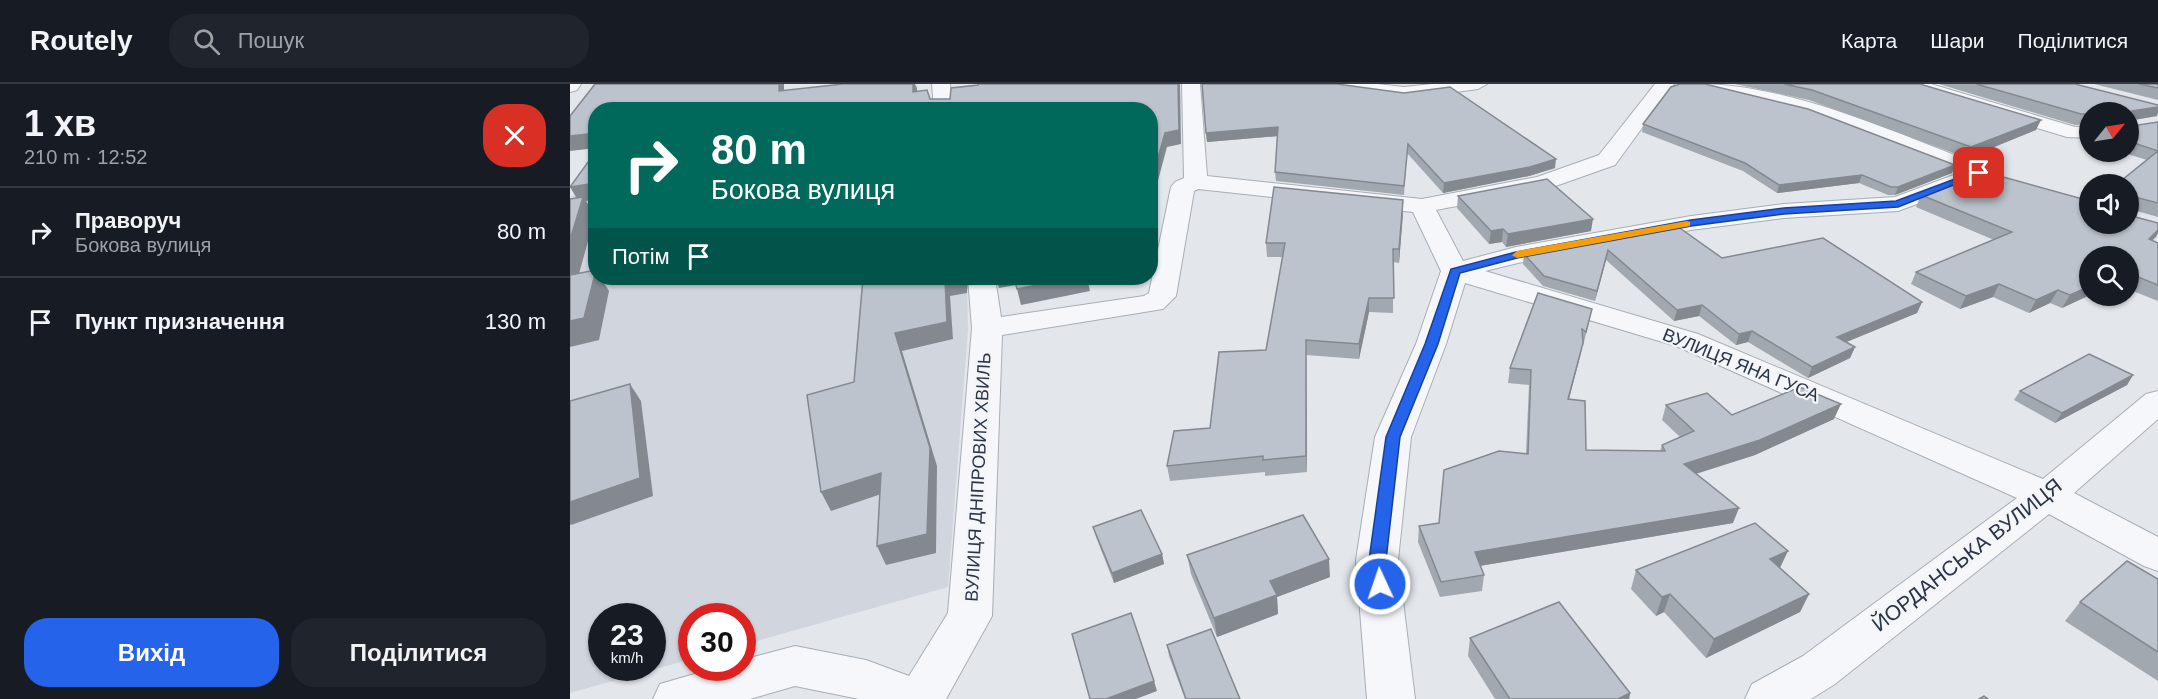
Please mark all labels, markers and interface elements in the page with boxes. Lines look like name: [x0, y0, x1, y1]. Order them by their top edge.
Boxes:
search box: [169, 14, 589, 68]
text: Routely: [30, 25, 133, 56]
icon: search: [190, 25, 223, 58]
text: Пошук: [238, 28, 304, 53]
text: Карта: [1841, 29, 1897, 52]
text: Шари: [1930, 29, 1985, 52]
text: Поділитися: [2018, 29, 2128, 52]
north arrow: [2079, 102, 2139, 162]
map controls: [2079, 102, 2139, 306]
text: 1 хв: [24, 103, 96, 144]
button: close: [483, 104, 546, 167]
icon: right: [612, 126, 690, 204]
text: 80 m: [711, 126, 807, 173]
text: 210 m · 12:52: [24, 146, 147, 168]
pin: [1953, 147, 2004, 198]
icon: arrive: [1962, 156, 1995, 189]
button: sound: [2079, 174, 2139, 234]
text: Бокова вулиця: [711, 175, 895, 205]
text: Праворуч: [75, 208, 181, 233]
icon: right: [24, 216, 57, 249]
text: 80 m: [497, 219, 546, 244]
text: Бокова вулиця: [75, 234, 211, 256]
icon: arrive: [682, 240, 715, 273]
text: Потім: [612, 244, 670, 269]
button: search: [2079, 246, 2139, 306]
icon: arrive: [24, 306, 57, 339]
text: Пункт призначення: [75, 309, 285, 334]
text: 130 m: [485, 309, 546, 334]
street label: ВУЛИЦЯ ЯНА ГУСА: [1660, 324, 1822, 406]
street label: ВУЛИЦЯ ДНІПРОВИХ ХВИЛЬ: [961, 352, 995, 602]
street label: ЙОРДАНСЬКА ВУЛИЦЯ: [1867, 474, 2066, 636]
position arrow: [1348, 552, 1412, 616]
speed limit sign: 30: [678, 603, 756, 681]
button: Вихід: [24, 618, 279, 687]
button: Поділитися: [291, 618, 546, 687]
text: 23: [610, 618, 644, 651]
text: km/h: [611, 649, 643, 666]

